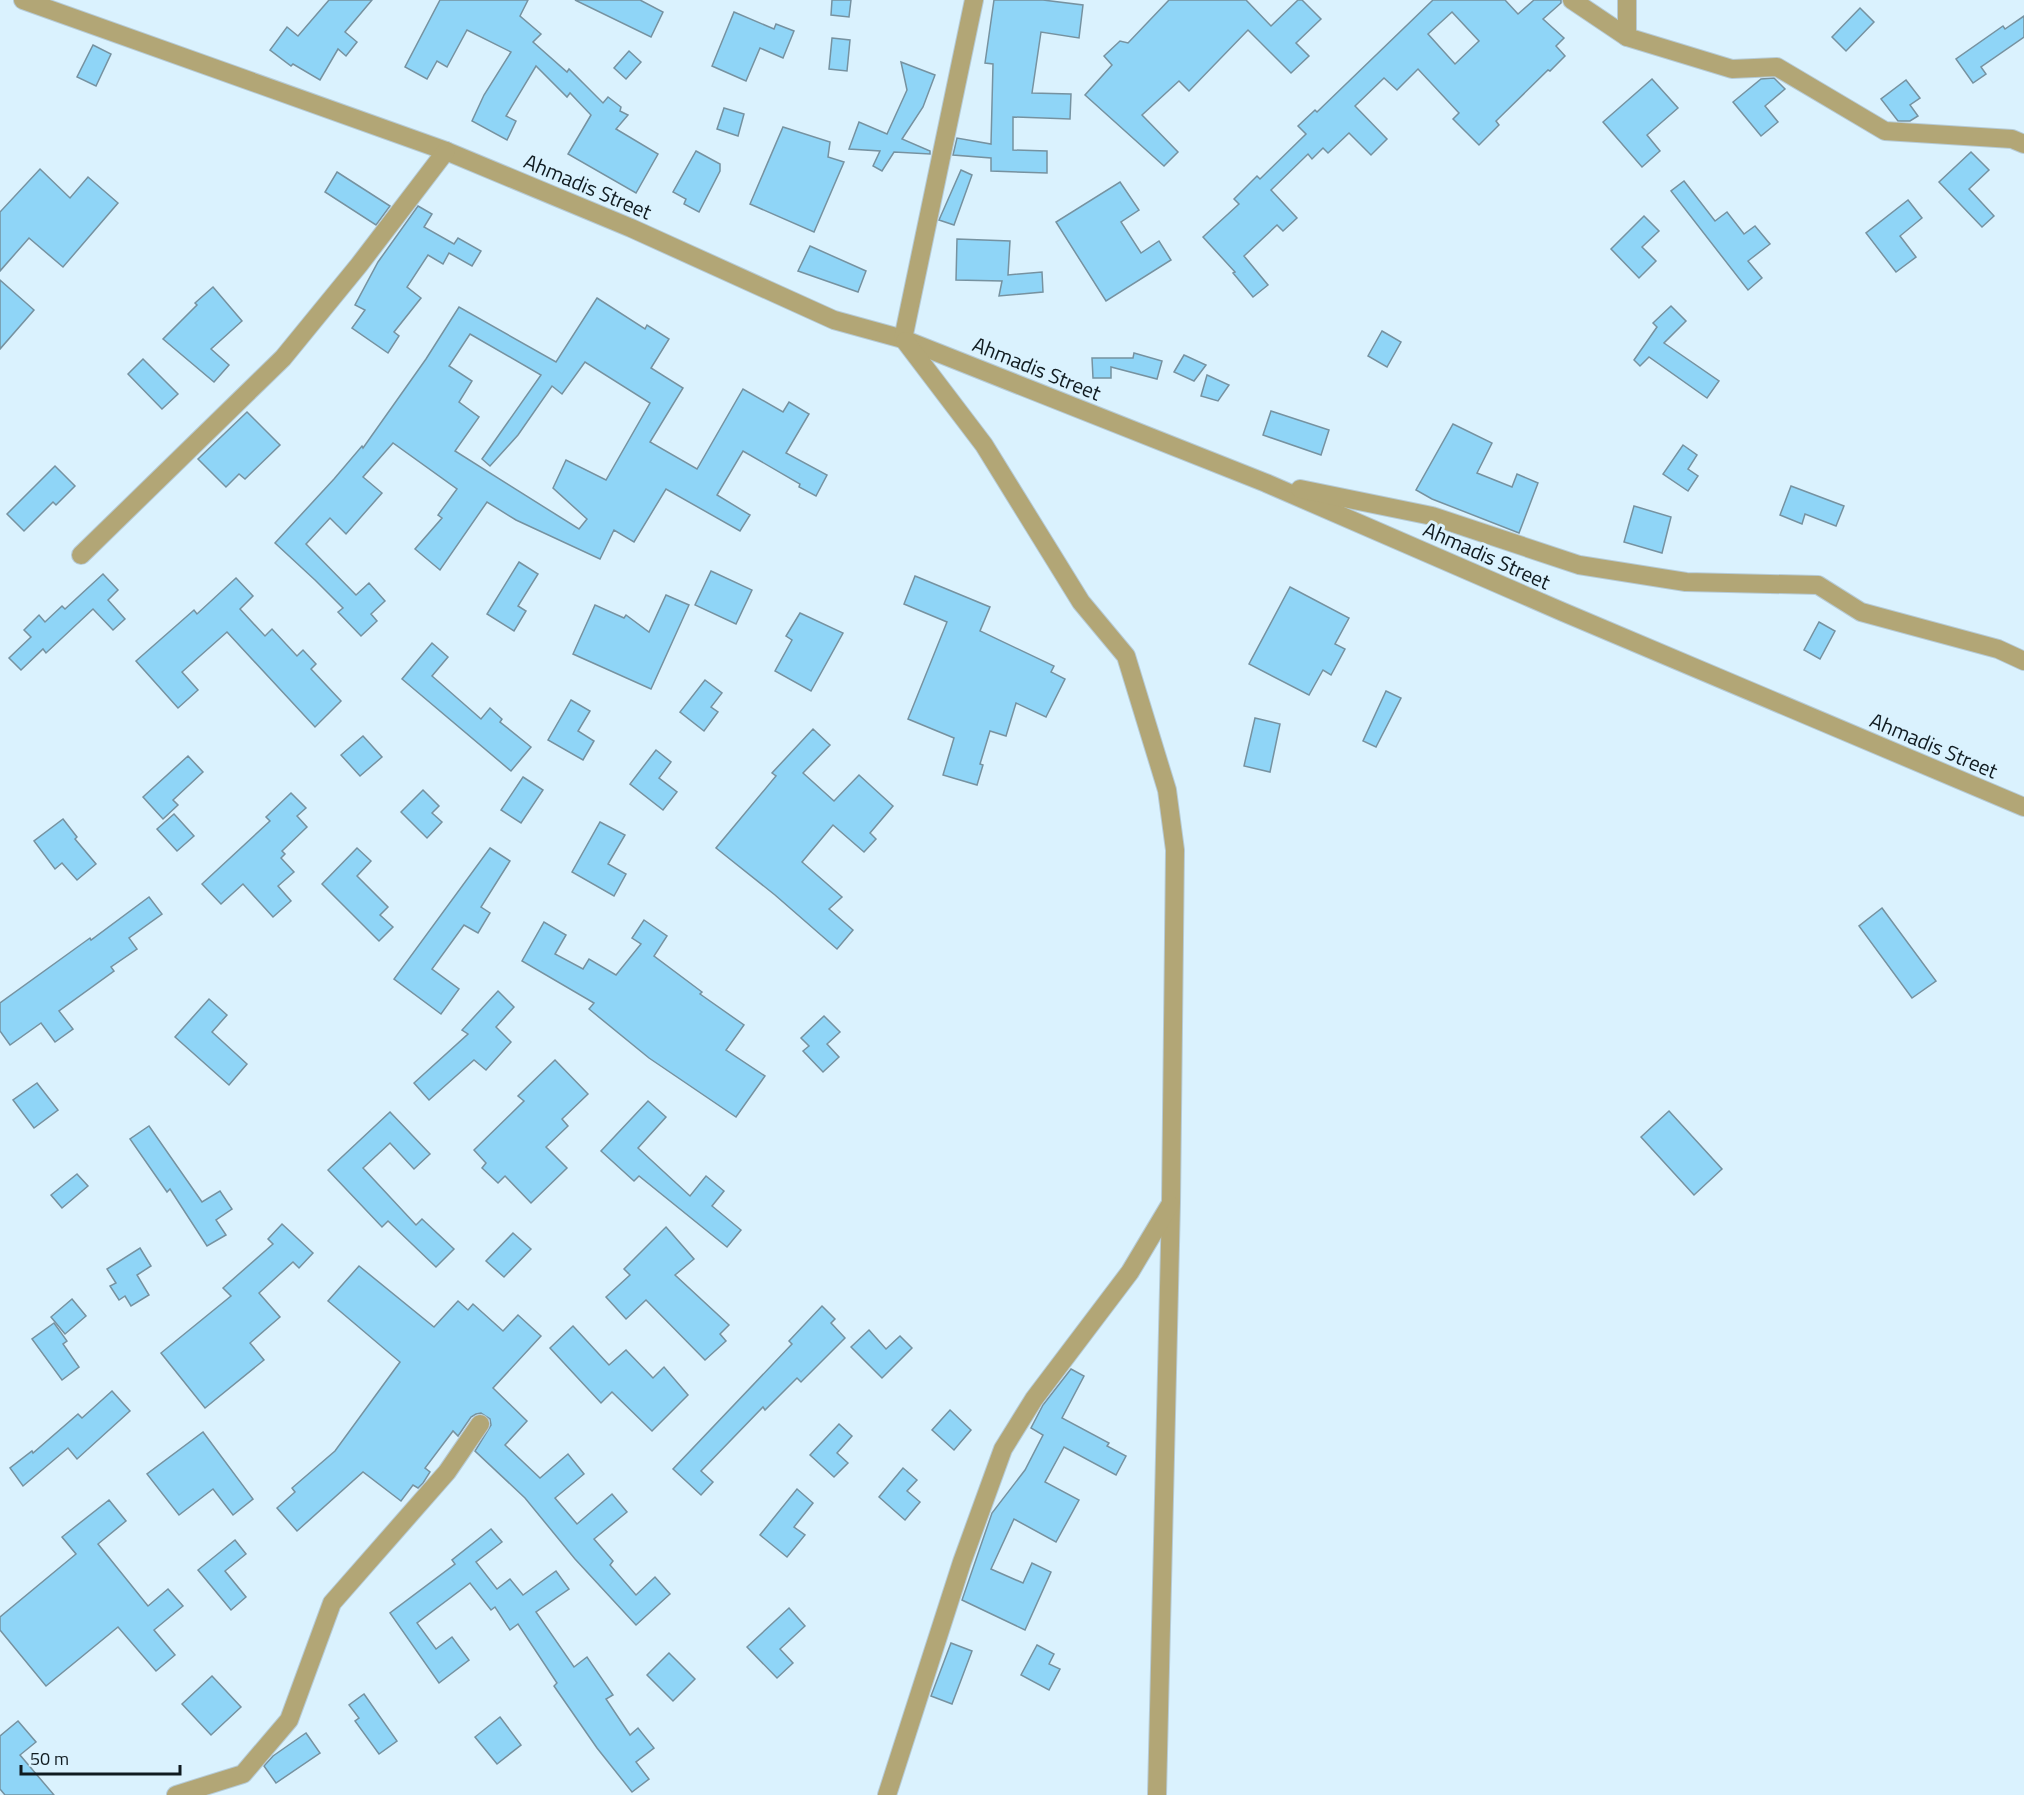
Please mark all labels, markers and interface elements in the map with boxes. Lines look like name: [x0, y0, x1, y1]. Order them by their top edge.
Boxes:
street label: Ahmadis Street: [519, 145, 657, 228]
street label: Ahmadis Street: [968, 328, 1107, 409]
street label: Ahmadis Street: [1418, 513, 1556, 598]
street label: Ahmadis Street: [1865, 704, 2003, 787]
scale bar: [21, 1738, 180, 1776]
text: 50 m: [30, 1745, 69, 1772]

